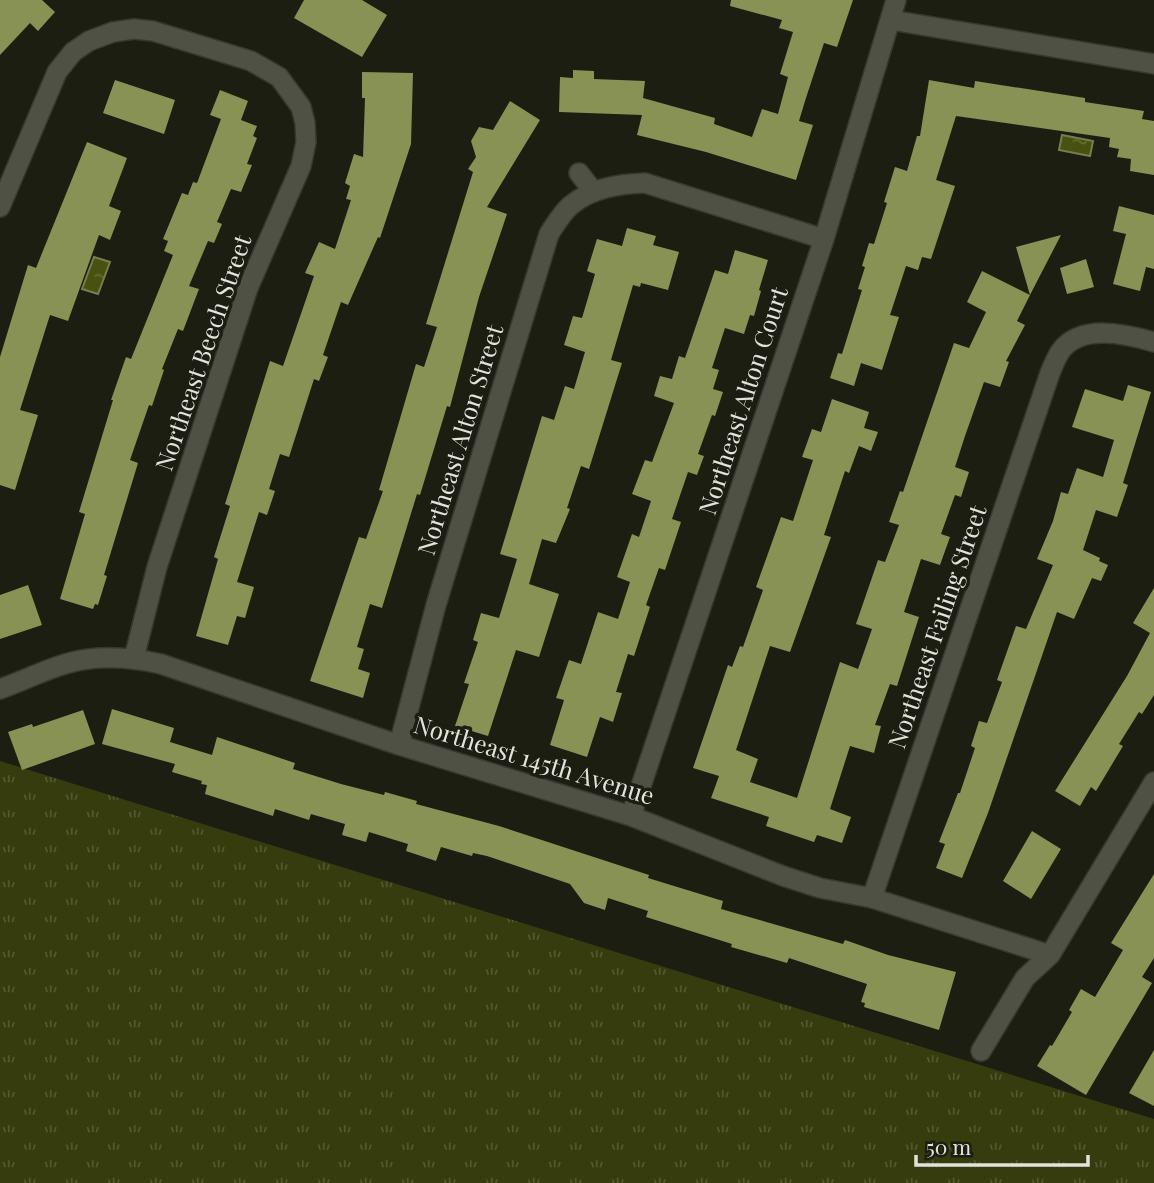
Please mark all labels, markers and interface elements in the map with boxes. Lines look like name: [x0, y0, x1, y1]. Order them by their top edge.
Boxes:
street label: Northeast Beech Street: [147, 230, 258, 474]
street label: Northeast Alton Court: [690, 282, 794, 518]
street label: Northeast Alton Street: [409, 320, 510, 559]
street label: Northeast Failing Street: [879, 500, 993, 752]
street label: Northeast 145th Avenue: [411, 707, 659, 811]
scale bar: [916, 1124, 1088, 1168]
text: 50 m: [926, 1132, 972, 1160]

